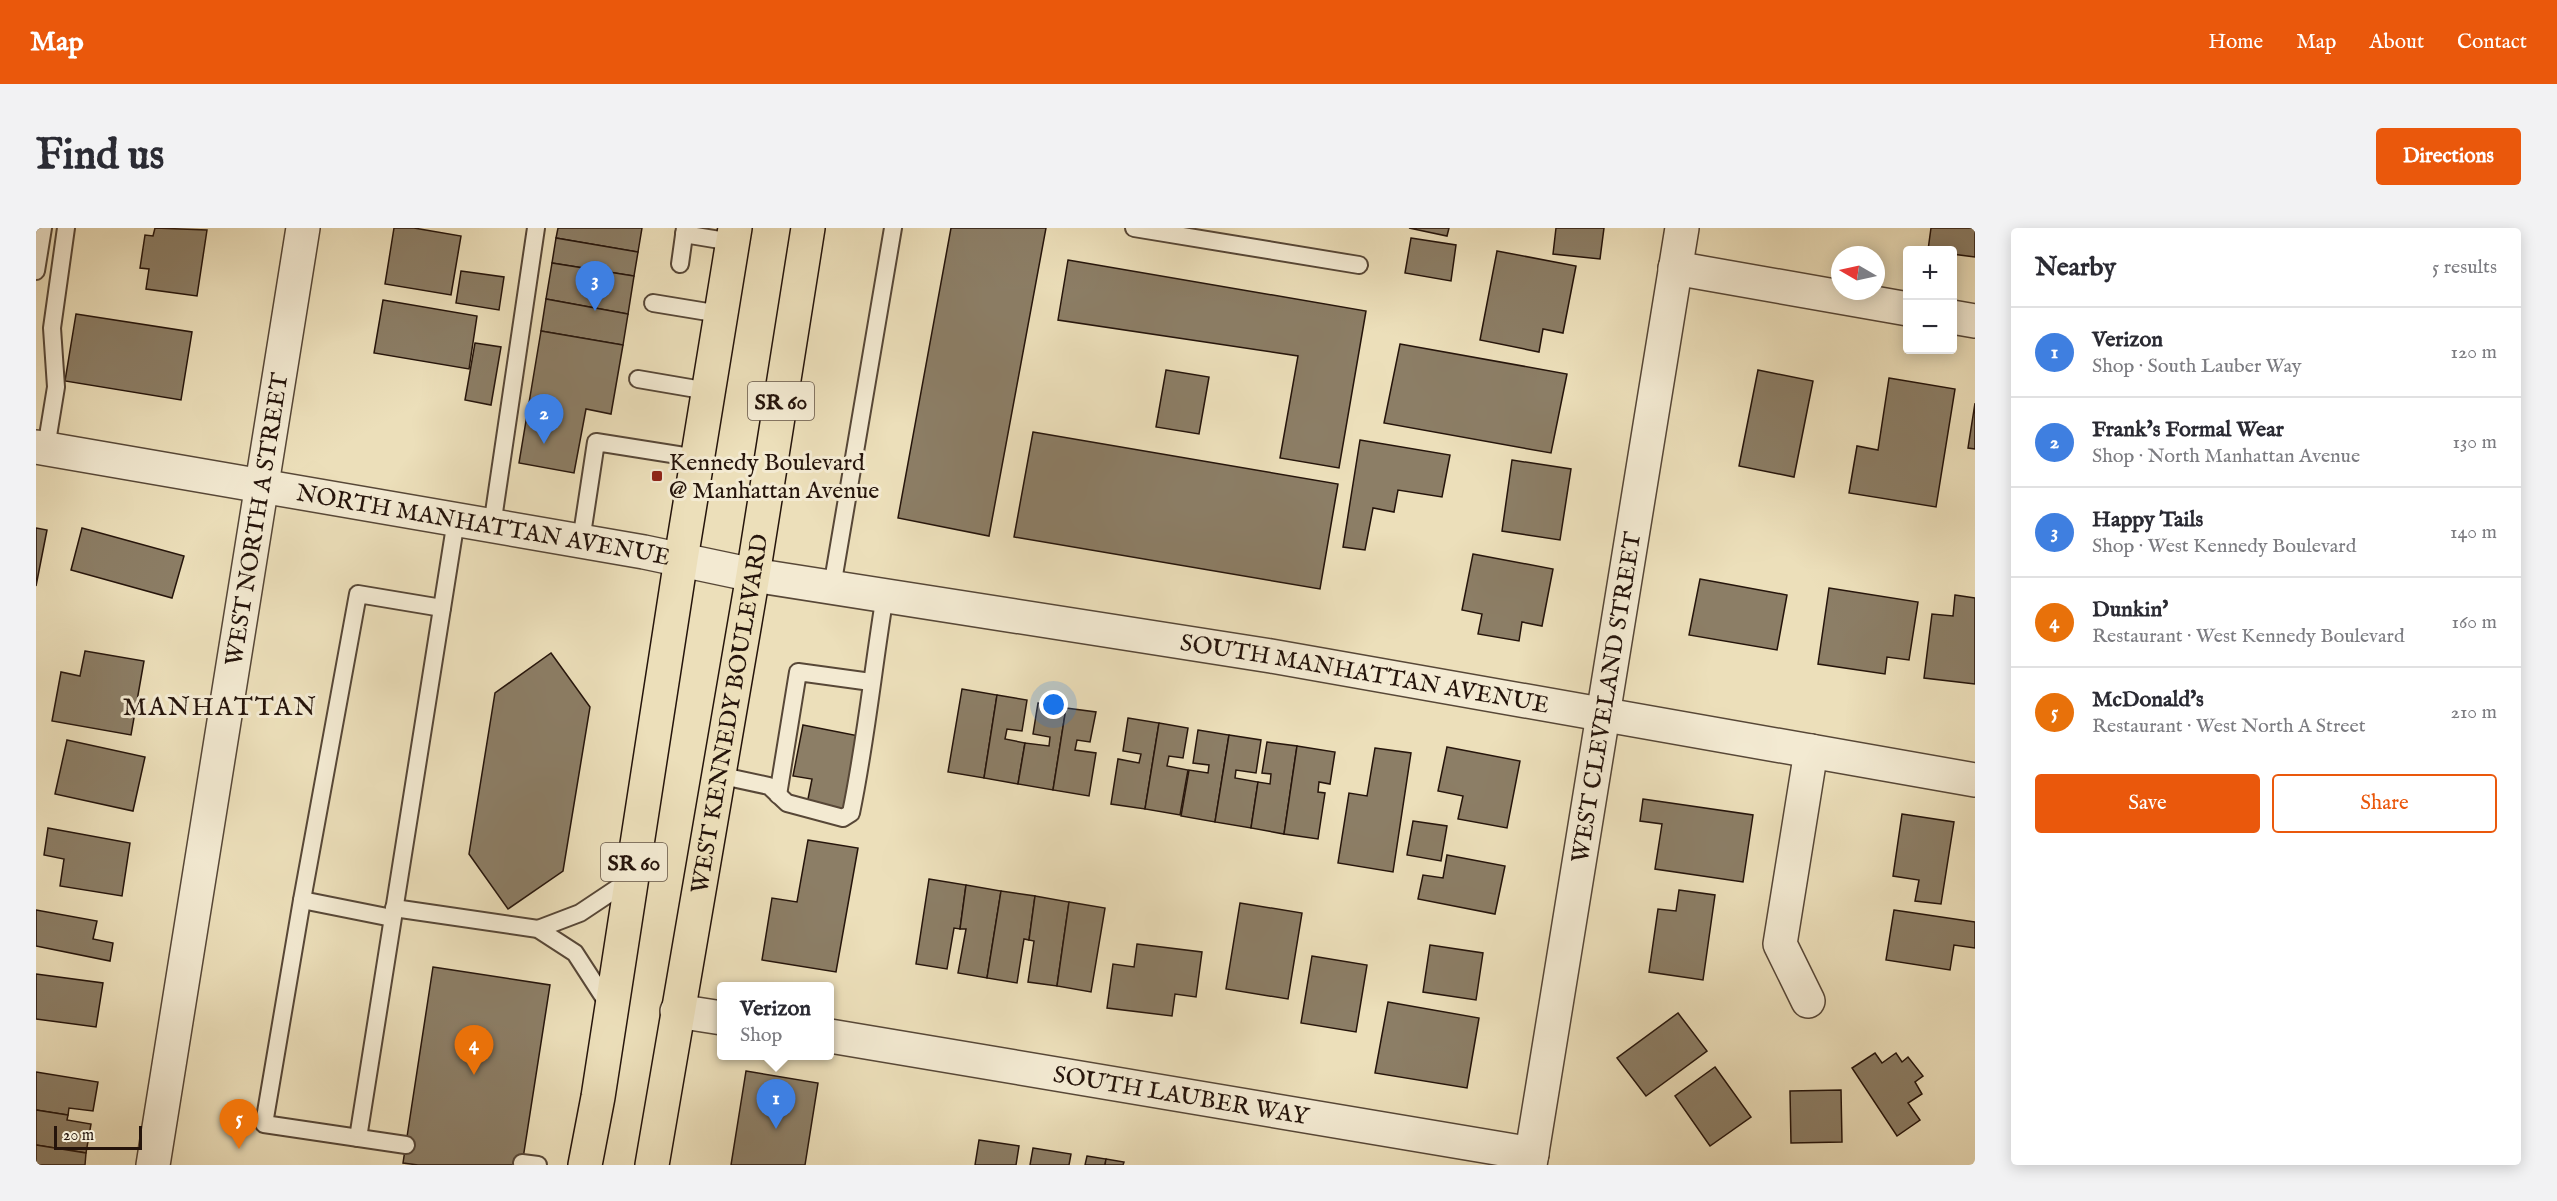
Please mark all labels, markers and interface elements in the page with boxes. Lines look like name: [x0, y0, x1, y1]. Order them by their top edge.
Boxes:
text: Map: [30, 25, 84, 60]
text: Home: [2208, 29, 2263, 56]
text: Map: [2296, 29, 2336, 56]
text: About: [2369, 29, 2424, 56]
text: Contact: [2457, 29, 2527, 56]
button: Directions: [2376, 128, 2521, 185]
text: Find us: [36, 130, 164, 183]
north arrow: [1831, 246, 1885, 300]
map controls: [1903, 246, 1957, 354]
button: +: [1903, 246, 1957, 300]
text: Nearby: [2035, 251, 2116, 284]
text: 5 results: [2432, 255, 2497, 280]
pin: 3: [576, 262, 614, 311]
button: −: [1903, 300, 1957, 354]
text: Verizon: [2092, 326, 2163, 354]
text: 1: [2051, 340, 2058, 365]
text: 120 m: [2451, 340, 2497, 365]
text: Shop · South Lauber Way: [2092, 354, 2302, 379]
street label: WEST NORTH A STREET: [219, 370, 297, 668]
road number: SR 60: [748, 382, 814, 420]
pin: 2: [524, 394, 564, 444]
text: Frank's Formal Wear: [2092, 416, 2284, 444]
text: 2: [2050, 430, 2059, 455]
text: 130 m: [2452, 430, 2497, 455]
text: Shop · North Manhattan Avenue: [2092, 444, 2360, 469]
place label: Kennedy Boulevard @ Manhattan Avenue: [669, 448, 879, 507]
marker: Kennedy Boulevard @ Manhattan Avenue: [650, 469, 664, 483]
street label: NORTH MANHATTAN AVENUE: [294, 478, 673, 574]
text: Happy Tails: [2092, 506, 2203, 534]
text: 3: [2051, 520, 2058, 545]
text: 140 m: [2450, 520, 2497, 545]
street label: WEST CLEVELAND STREET: [1565, 529, 1650, 865]
street label: WEST KENNEDY BOULEVARD: [685, 532, 776, 896]
text: Shop · West Kennedy Boulevard: [2092, 534, 2356, 559]
text: Dunkin': [2092, 596, 2168, 624]
text: 4: [2050, 610, 2059, 635]
text: 160 m: [2451, 610, 2497, 635]
text: Restaurant · West Kennedy Boulevard: [2092, 624, 2405, 649]
street label: SOUTH MANHATTAN AVENUE: [1178, 628, 1551, 722]
text: McDonald's: [2092, 686, 2204, 714]
your location: [1039, 690, 1068, 719]
district label: MANHATTAN: [123, 691, 317, 724]
text: 5: [2051, 700, 2058, 725]
text: 210 m: [2451, 700, 2497, 725]
text: Restaurant · West North A Street: [2092, 714, 2366, 739]
button: Save: [2035, 774, 2260, 833]
button: Share: [2272, 774, 2497, 833]
road number: SR 60: [601, 843, 667, 881]
popup: [717, 982, 834, 1060]
text: Verizon: [740, 995, 811, 1023]
text: Shop: [740, 1023, 782, 1048]
pin: 4: [454, 1026, 494, 1075]
street label: SOUTH LAUBER WAY: [1051, 1060, 1313, 1133]
pin: 1: [756, 1080, 796, 1129]
pin: 5: [220, 1100, 258, 1149]
scale bar: [54, 1123, 142, 1150]
text: 20 m: [63, 1126, 94, 1146]

